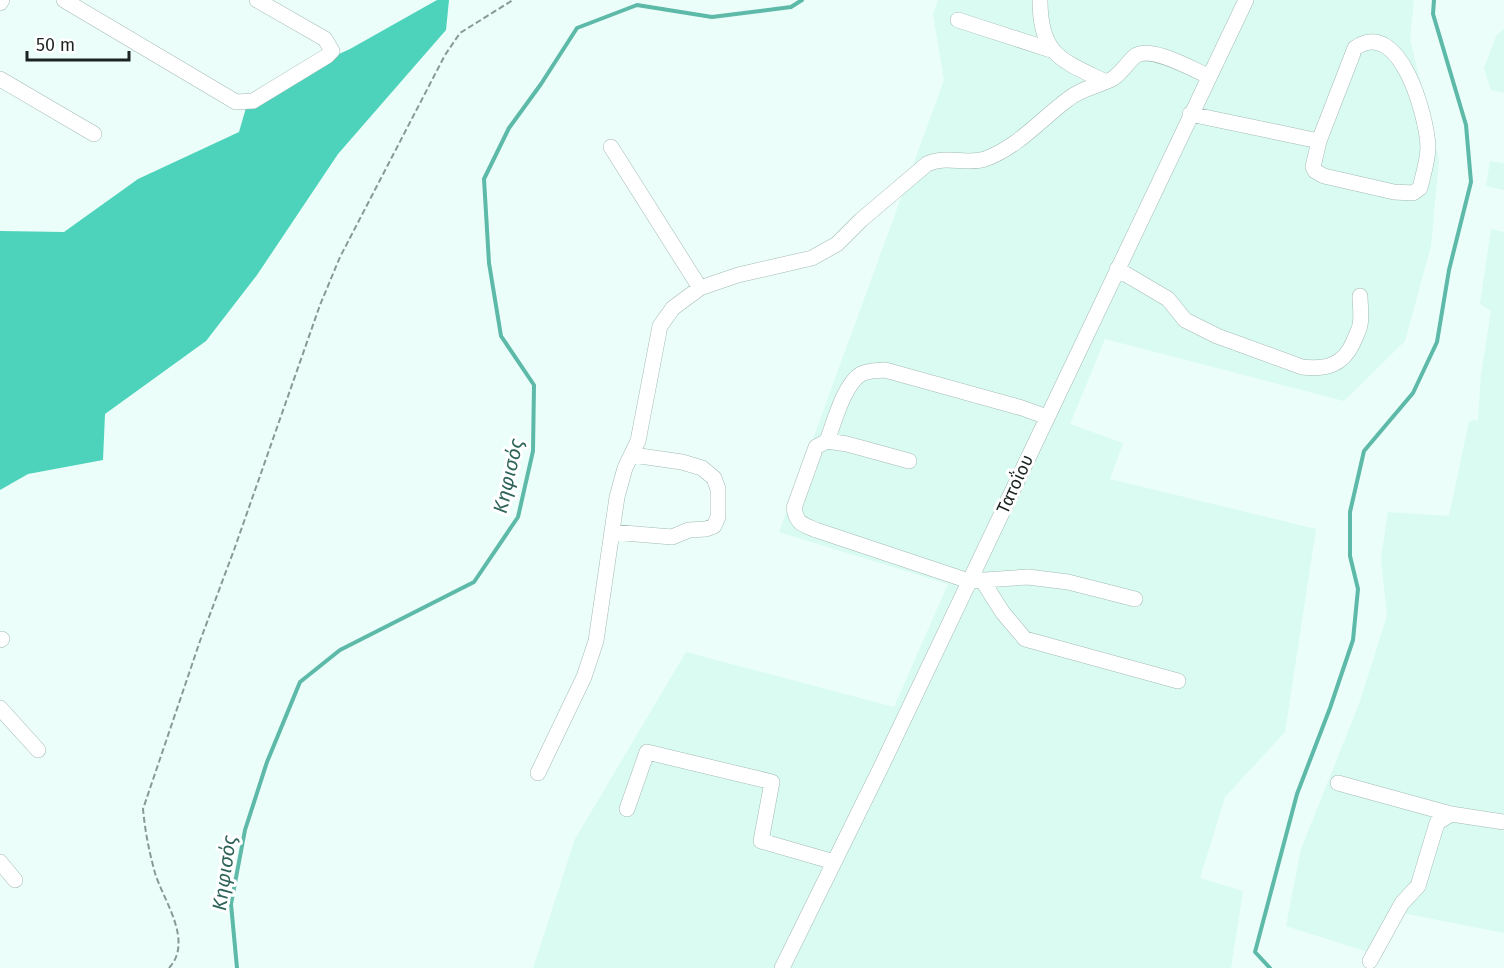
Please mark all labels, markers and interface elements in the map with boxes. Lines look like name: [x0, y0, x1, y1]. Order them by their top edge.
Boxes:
scale bar: [27, 24, 129, 62]
text: 50 m: [36, 34, 75, 56]
water label: Κηφισός: [488, 436, 528, 516]
street label: Τατοΐου: [991, 450, 1038, 517]
water label: Κηφισός: [207, 833, 241, 912]

